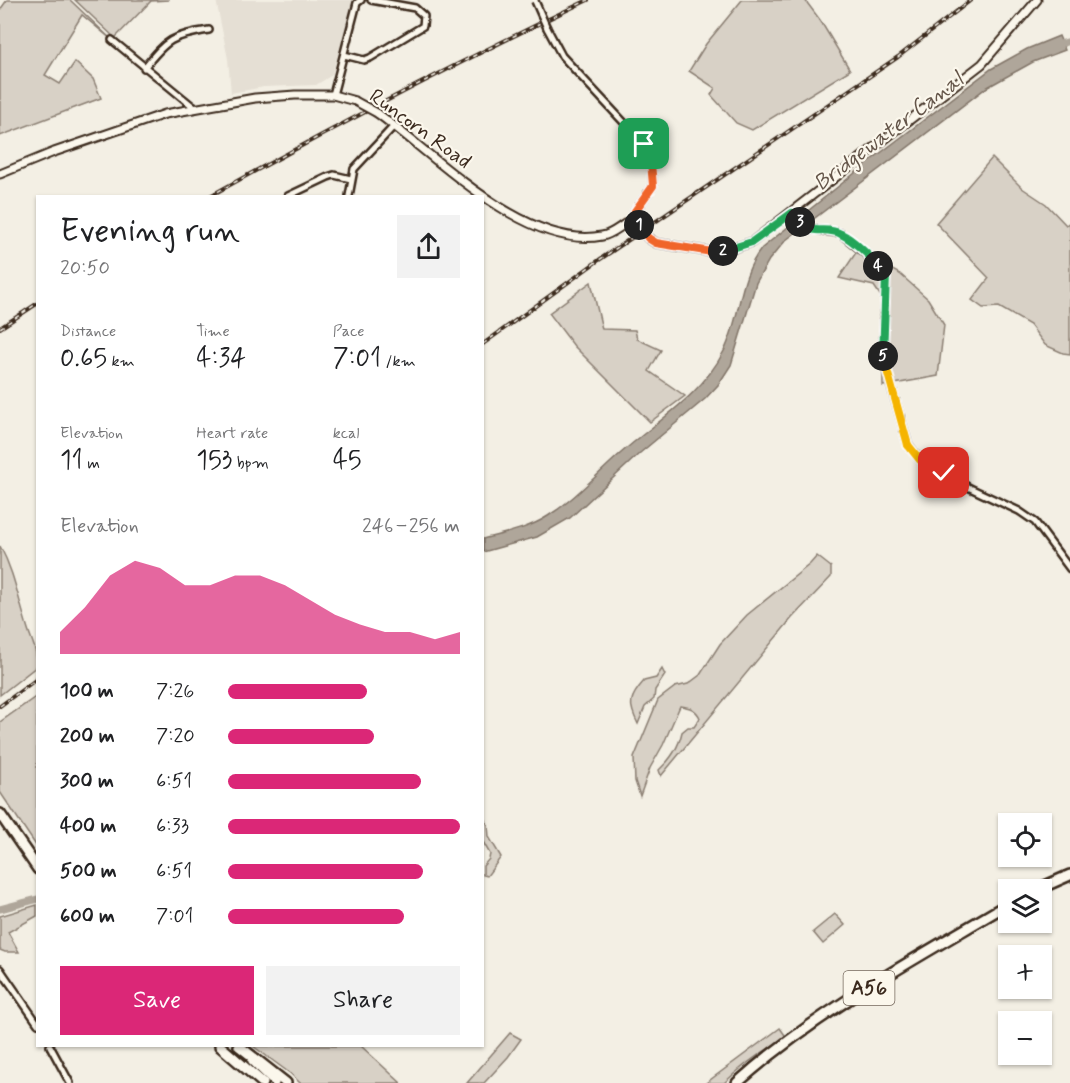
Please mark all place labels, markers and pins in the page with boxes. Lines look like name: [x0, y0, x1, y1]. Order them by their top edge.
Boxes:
pin: [618, 118, 669, 169]
pin: 3: [785, 207, 815, 237]
pin: 1: [624, 210, 654, 240]
pin: 2: [708, 236, 738, 266]
pin: 4: [863, 251, 893, 281]
pin: 5: [868, 341, 898, 371]
pin: [918, 447, 969, 498]

